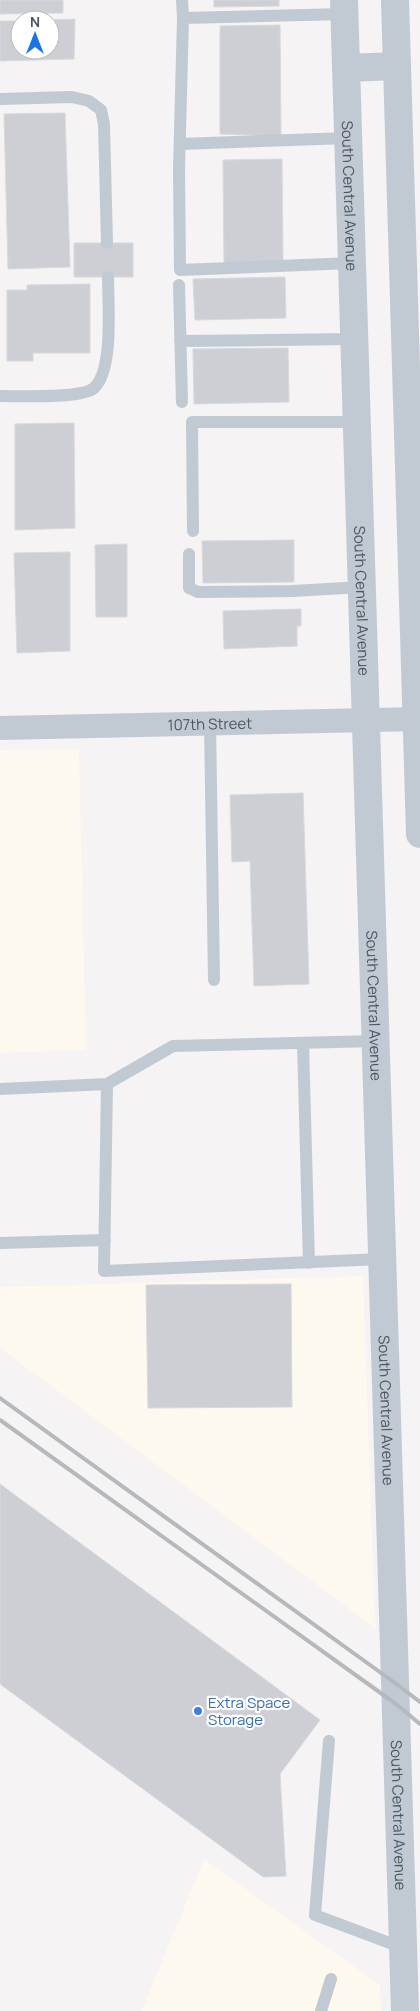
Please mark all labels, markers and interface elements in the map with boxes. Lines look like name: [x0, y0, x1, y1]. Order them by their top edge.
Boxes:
north arrow: [10, 10, 60, 60]
text: N: [30, 12, 40, 31]
street label: South Central Avenue: [337, 120, 363, 272]
street label: South Central Avenue: [349, 525, 375, 677]
street label: 107th Street: [167, 712, 252, 735]
street label: South Central Avenue: [362, 930, 387, 1081]
street label: South Central Avenue: [374, 1335, 400, 1486]
place label: Extra Space Storage: [208, 1692, 290, 1730]
marker: Extra Space Storage: [192, 1705, 204, 1717]
street label: South Central Avenue: [386, 1740, 412, 1891]

